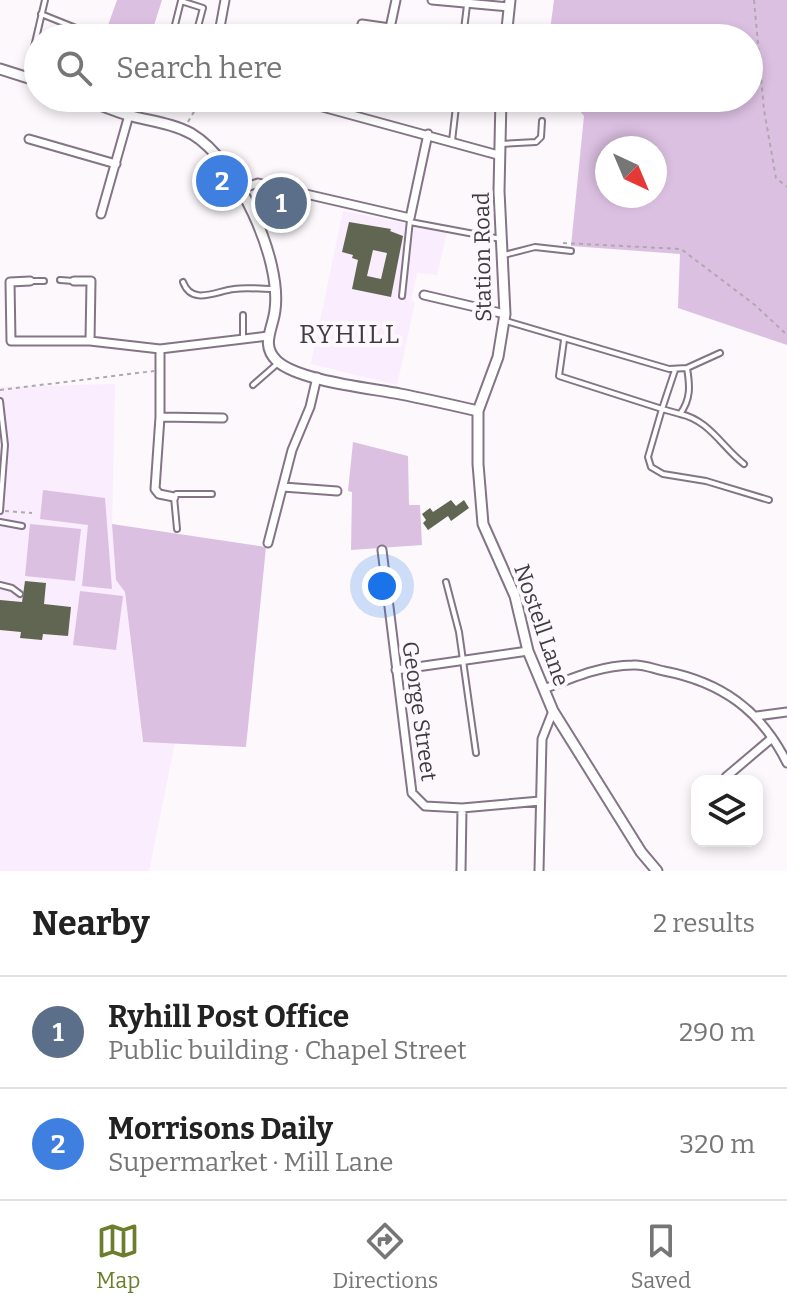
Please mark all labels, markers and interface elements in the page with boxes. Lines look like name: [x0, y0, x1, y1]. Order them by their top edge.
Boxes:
search box: [24, 24, 763, 112]
icon: search: [52, 46, 96, 90]
text: Search here: [116, 50, 283, 86]
north arrow: [595, 136, 667, 208]
pin: 2: [196, 151, 248, 211]
pin: 1: [255, 173, 307, 233]
street label: Station Road: [468, 192, 497, 322]
district label: RYHILL: [299, 319, 401, 350]
street label: Nostell Lane: [508, 561, 575, 690]
your location: [362, 566, 402, 606]
street label: George Street: [396, 640, 443, 783]
map controls: [691, 775, 763, 847]
button: layers: [691, 775, 763, 847]
text: Nearby: [32, 903, 150, 944]
text: 2 results: [653, 908, 755, 939]
text: Ryhill Post Office: [108, 999, 349, 1035]
text: 1: [52, 1017, 64, 1048]
text: 290 m: [679, 1017, 755, 1048]
text: Public building · Chapel Street: [108, 1035, 467, 1066]
text: Morrisons Daily: [108, 1111, 333, 1147]
text: 2: [51, 1129, 65, 1160]
text: 320 m: [679, 1129, 755, 1160]
text: Supermarket · Mill Lane: [108, 1147, 394, 1178]
tab: Map: [96, 1219, 140, 1294]
tab: Directions: [333, 1219, 438, 1294]
tab: Saved: [631, 1219, 691, 1294]

